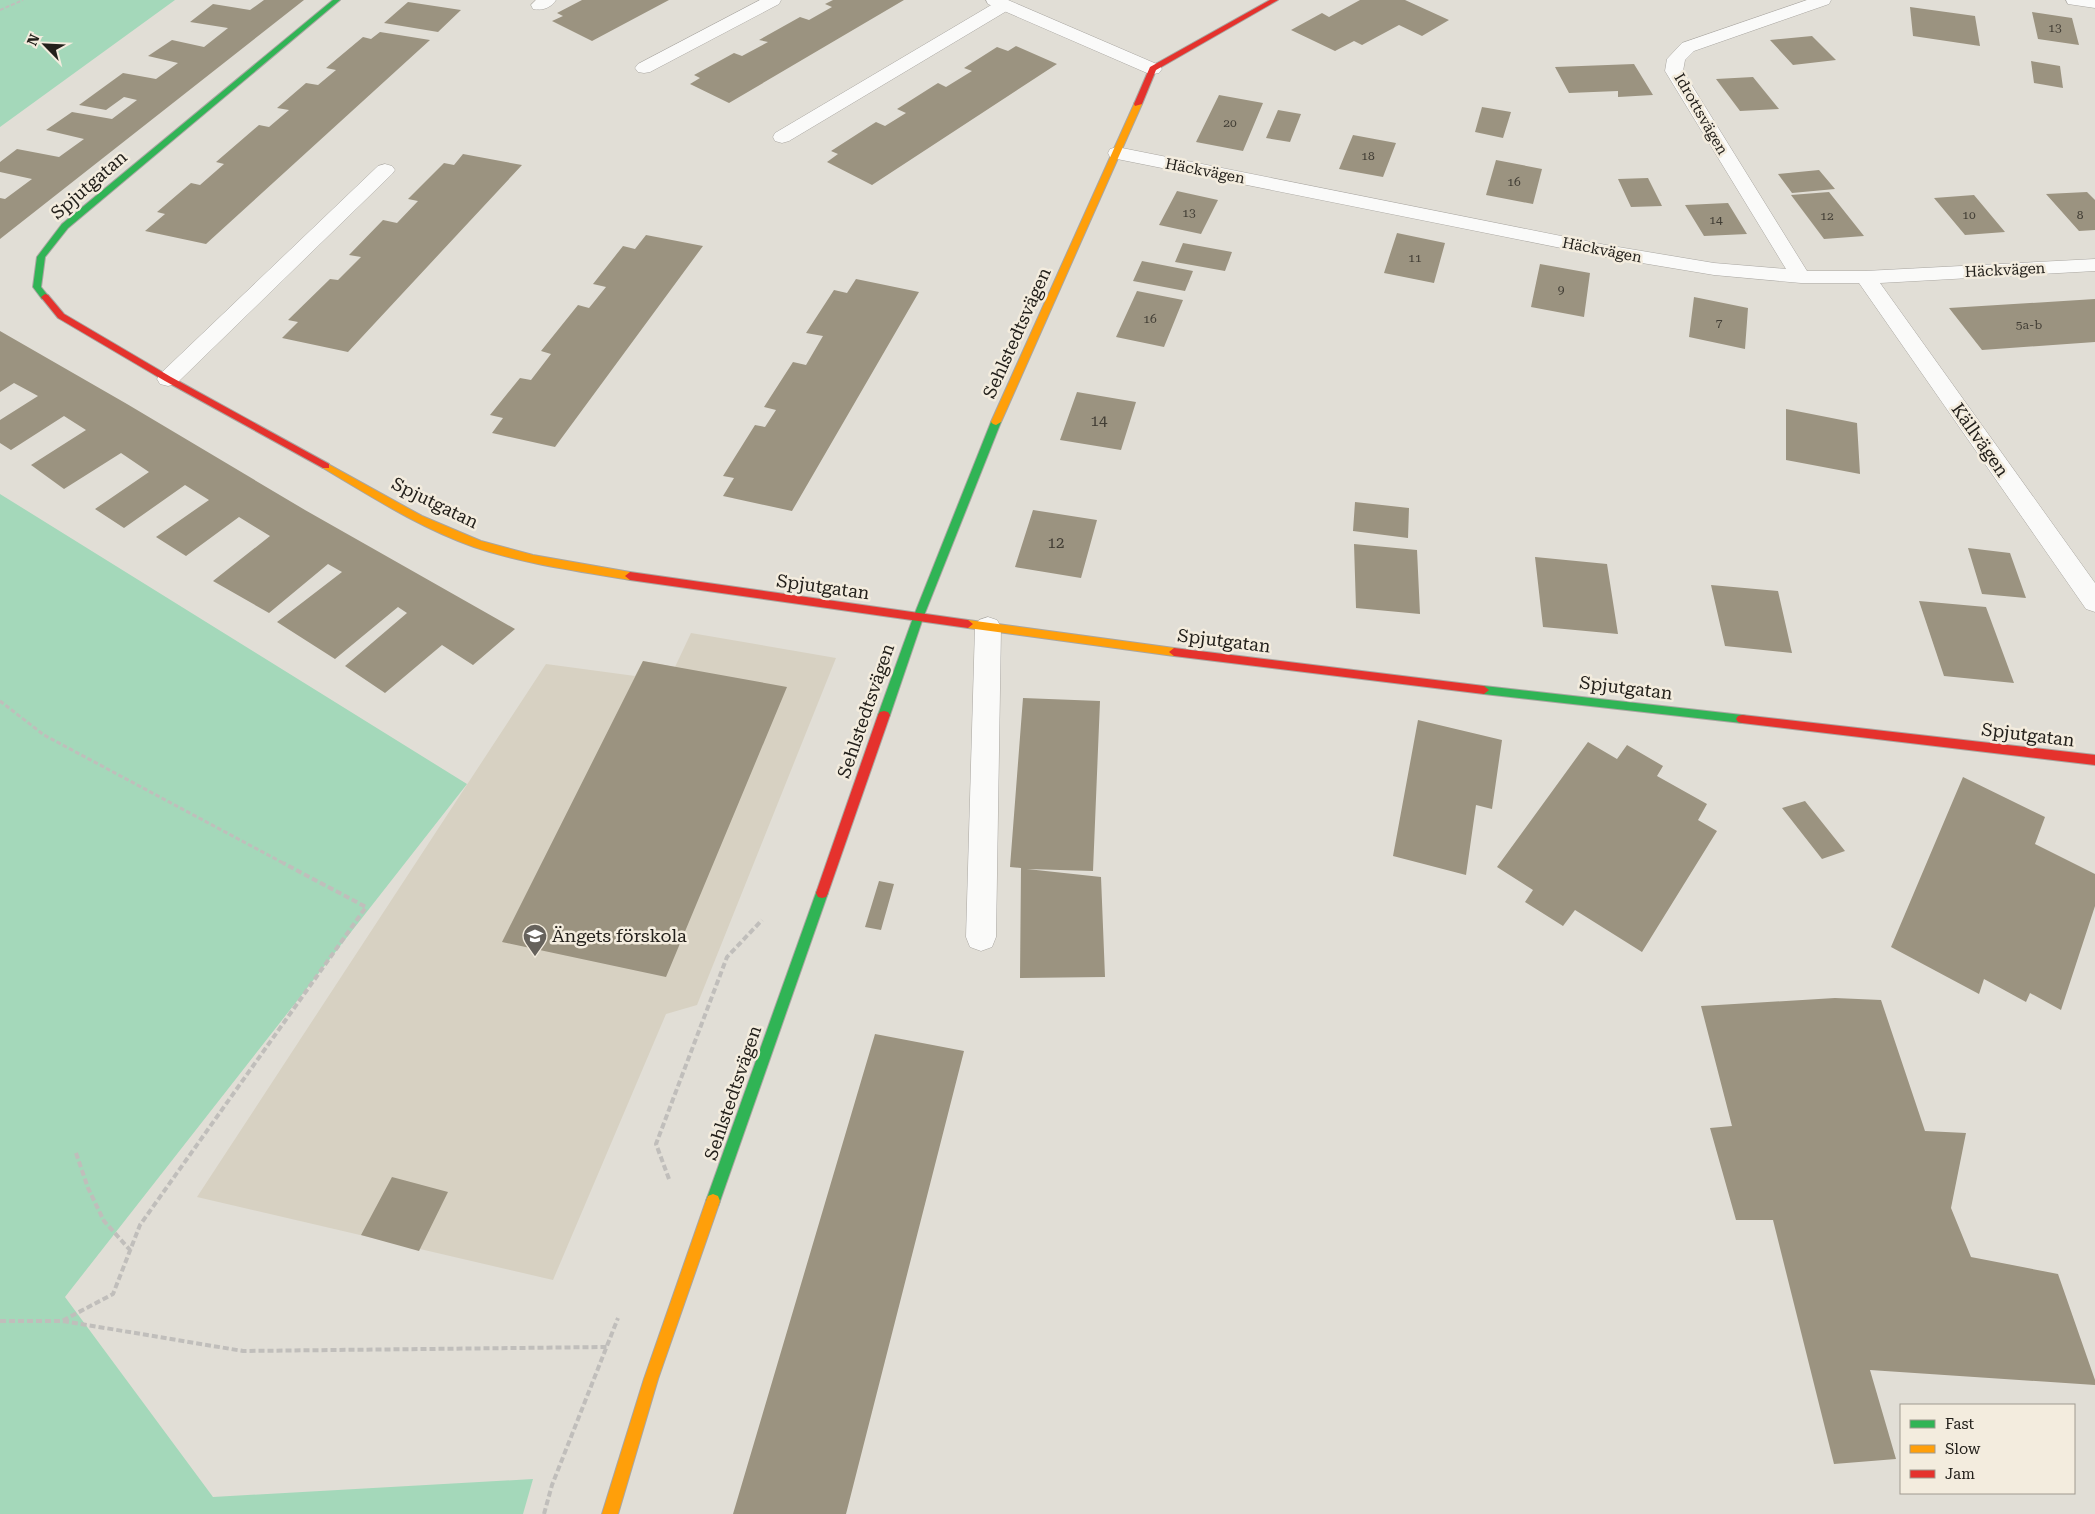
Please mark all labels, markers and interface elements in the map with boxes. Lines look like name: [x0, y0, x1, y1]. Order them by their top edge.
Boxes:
north arrow: [20, 20, 70, 70]
house number: 13: [2048, 21, 2062, 35]
text: N: [24, 31, 43, 48]
street label: Idrottsvägen: [1670, 70, 1732, 158]
house number: 20: [1223, 116, 1237, 130]
street label: Spjutgatan: [46, 146, 131, 223]
house number: 18: [1361, 149, 1375, 163]
street label: Häckvägen: [1164, 154, 1247, 188]
house number: 16: [1507, 175, 1521, 189]
house number: 13: [1182, 206, 1196, 220]
house number: 10: [1962, 208, 1976, 222]
house number: 8: [2077, 208, 2084, 222]
house number: 12: [1820, 209, 1834, 223]
house number: 14: [1709, 213, 1723, 227]
street label: Häckvägen: [1561, 233, 1644, 267]
house number: 11: [1408, 251, 1422, 265]
street label: Häckvägen: [1964, 259, 2046, 281]
street label: Sehlstedtsvägen: [978, 264, 1055, 401]
house number: 9: [1558, 283, 1565, 297]
house number: 16: [1143, 312, 1157, 326]
house number: 7: [1716, 316, 1723, 330]
house number: 5a-b: [2016, 318, 2042, 332]
street label: Källvägen: [1947, 399, 2014, 481]
house number: 14: [1091, 412, 1108, 430]
street label: Spjutgatan: [388, 473, 482, 533]
house number: 12: [1048, 534, 1064, 552]
street label: Spjutgatan: [775, 570, 871, 603]
street label: Spjutgatan: [1176, 624, 1272, 657]
street label: Sehlstedtsvägen: [833, 640, 899, 781]
street label: Spjutgatan: [1578, 671, 1674, 704]
street label: Spjutgatan: [1980, 718, 2076, 751]
school or university icon: Ängets förskola: [522, 923, 548, 957]
place label: Ängets förskola: [552, 925, 687, 946]
street label: Sehlstedtsvägen: [700, 1022, 766, 1163]
legend: [1900, 1404, 2075, 1494]
text: Fast: [1945, 1415, 1975, 1433]
text: Slow: [1945, 1440, 1981, 1458]
text: Jam: [1945, 1465, 1975, 1483]

